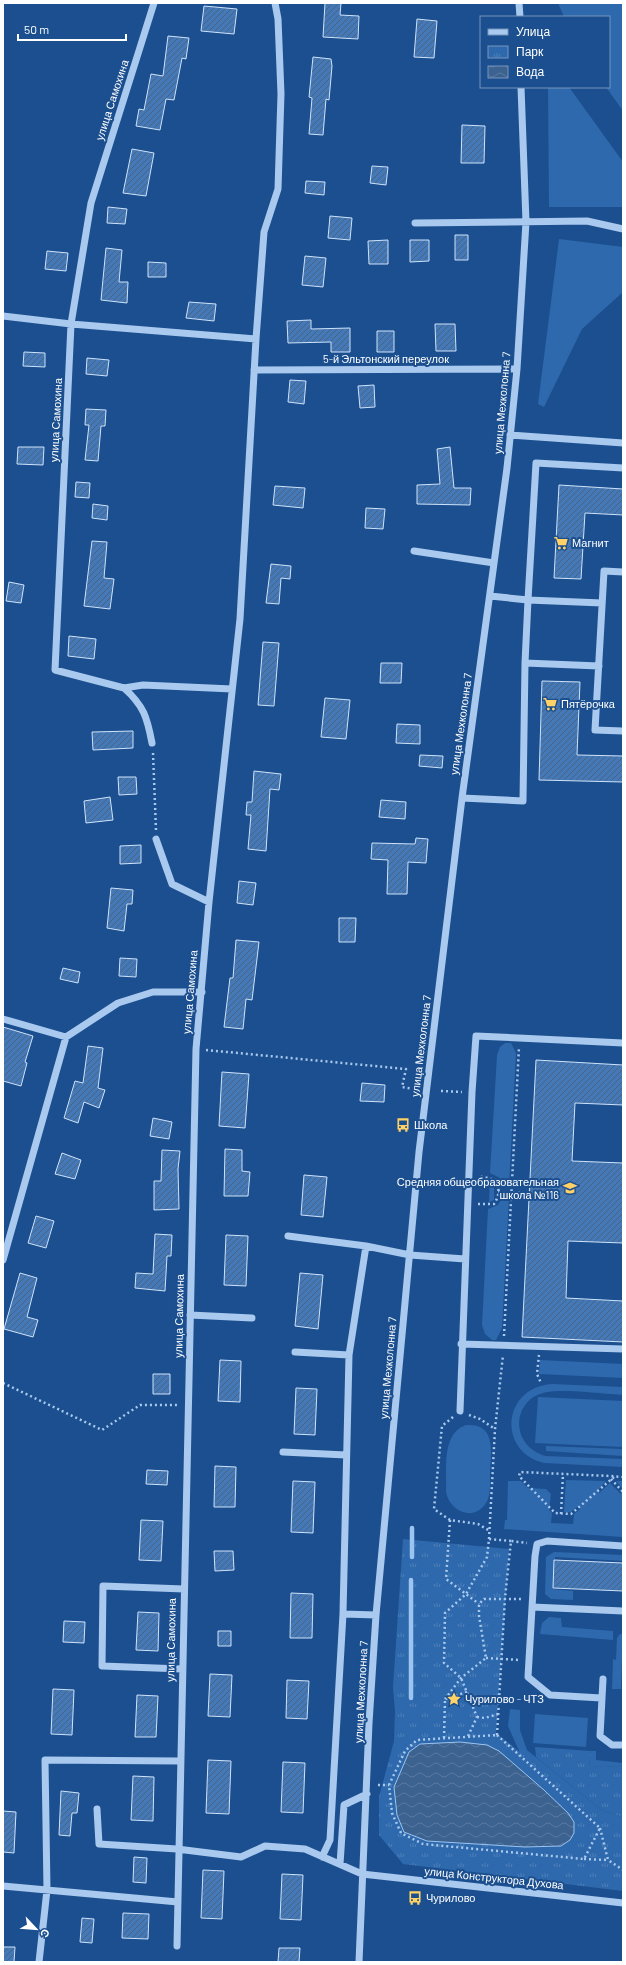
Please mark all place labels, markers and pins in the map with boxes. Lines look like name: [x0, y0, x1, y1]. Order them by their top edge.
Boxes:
supermarket icon: Магнит: [553, 535, 569, 551]
place label: Магнит: [572, 536, 609, 549]
supermarket icon: Пятёрочка: [542, 696, 558, 712]
place label: Пятёрочка: [561, 697, 616, 710]
bus stop icon: Школа: [395, 1117, 411, 1133]
place label: Школа: [414, 1118, 448, 1131]
place label: Средняя общеобразовательная школа №116: [397, 1175, 559, 1201]
school or university icon: Средняя общеобразовательная школа №116: [562, 1180, 578, 1196]
place icon: Чурилово - ЧТЗ: [446, 1691, 462, 1707]
place label: Чурилово - ЧТЗ: [465, 1692, 544, 1705]
bus stop icon: Чурилово: [407, 1890, 423, 1906]
place label: Чурилово: [426, 1891, 475, 1904]

